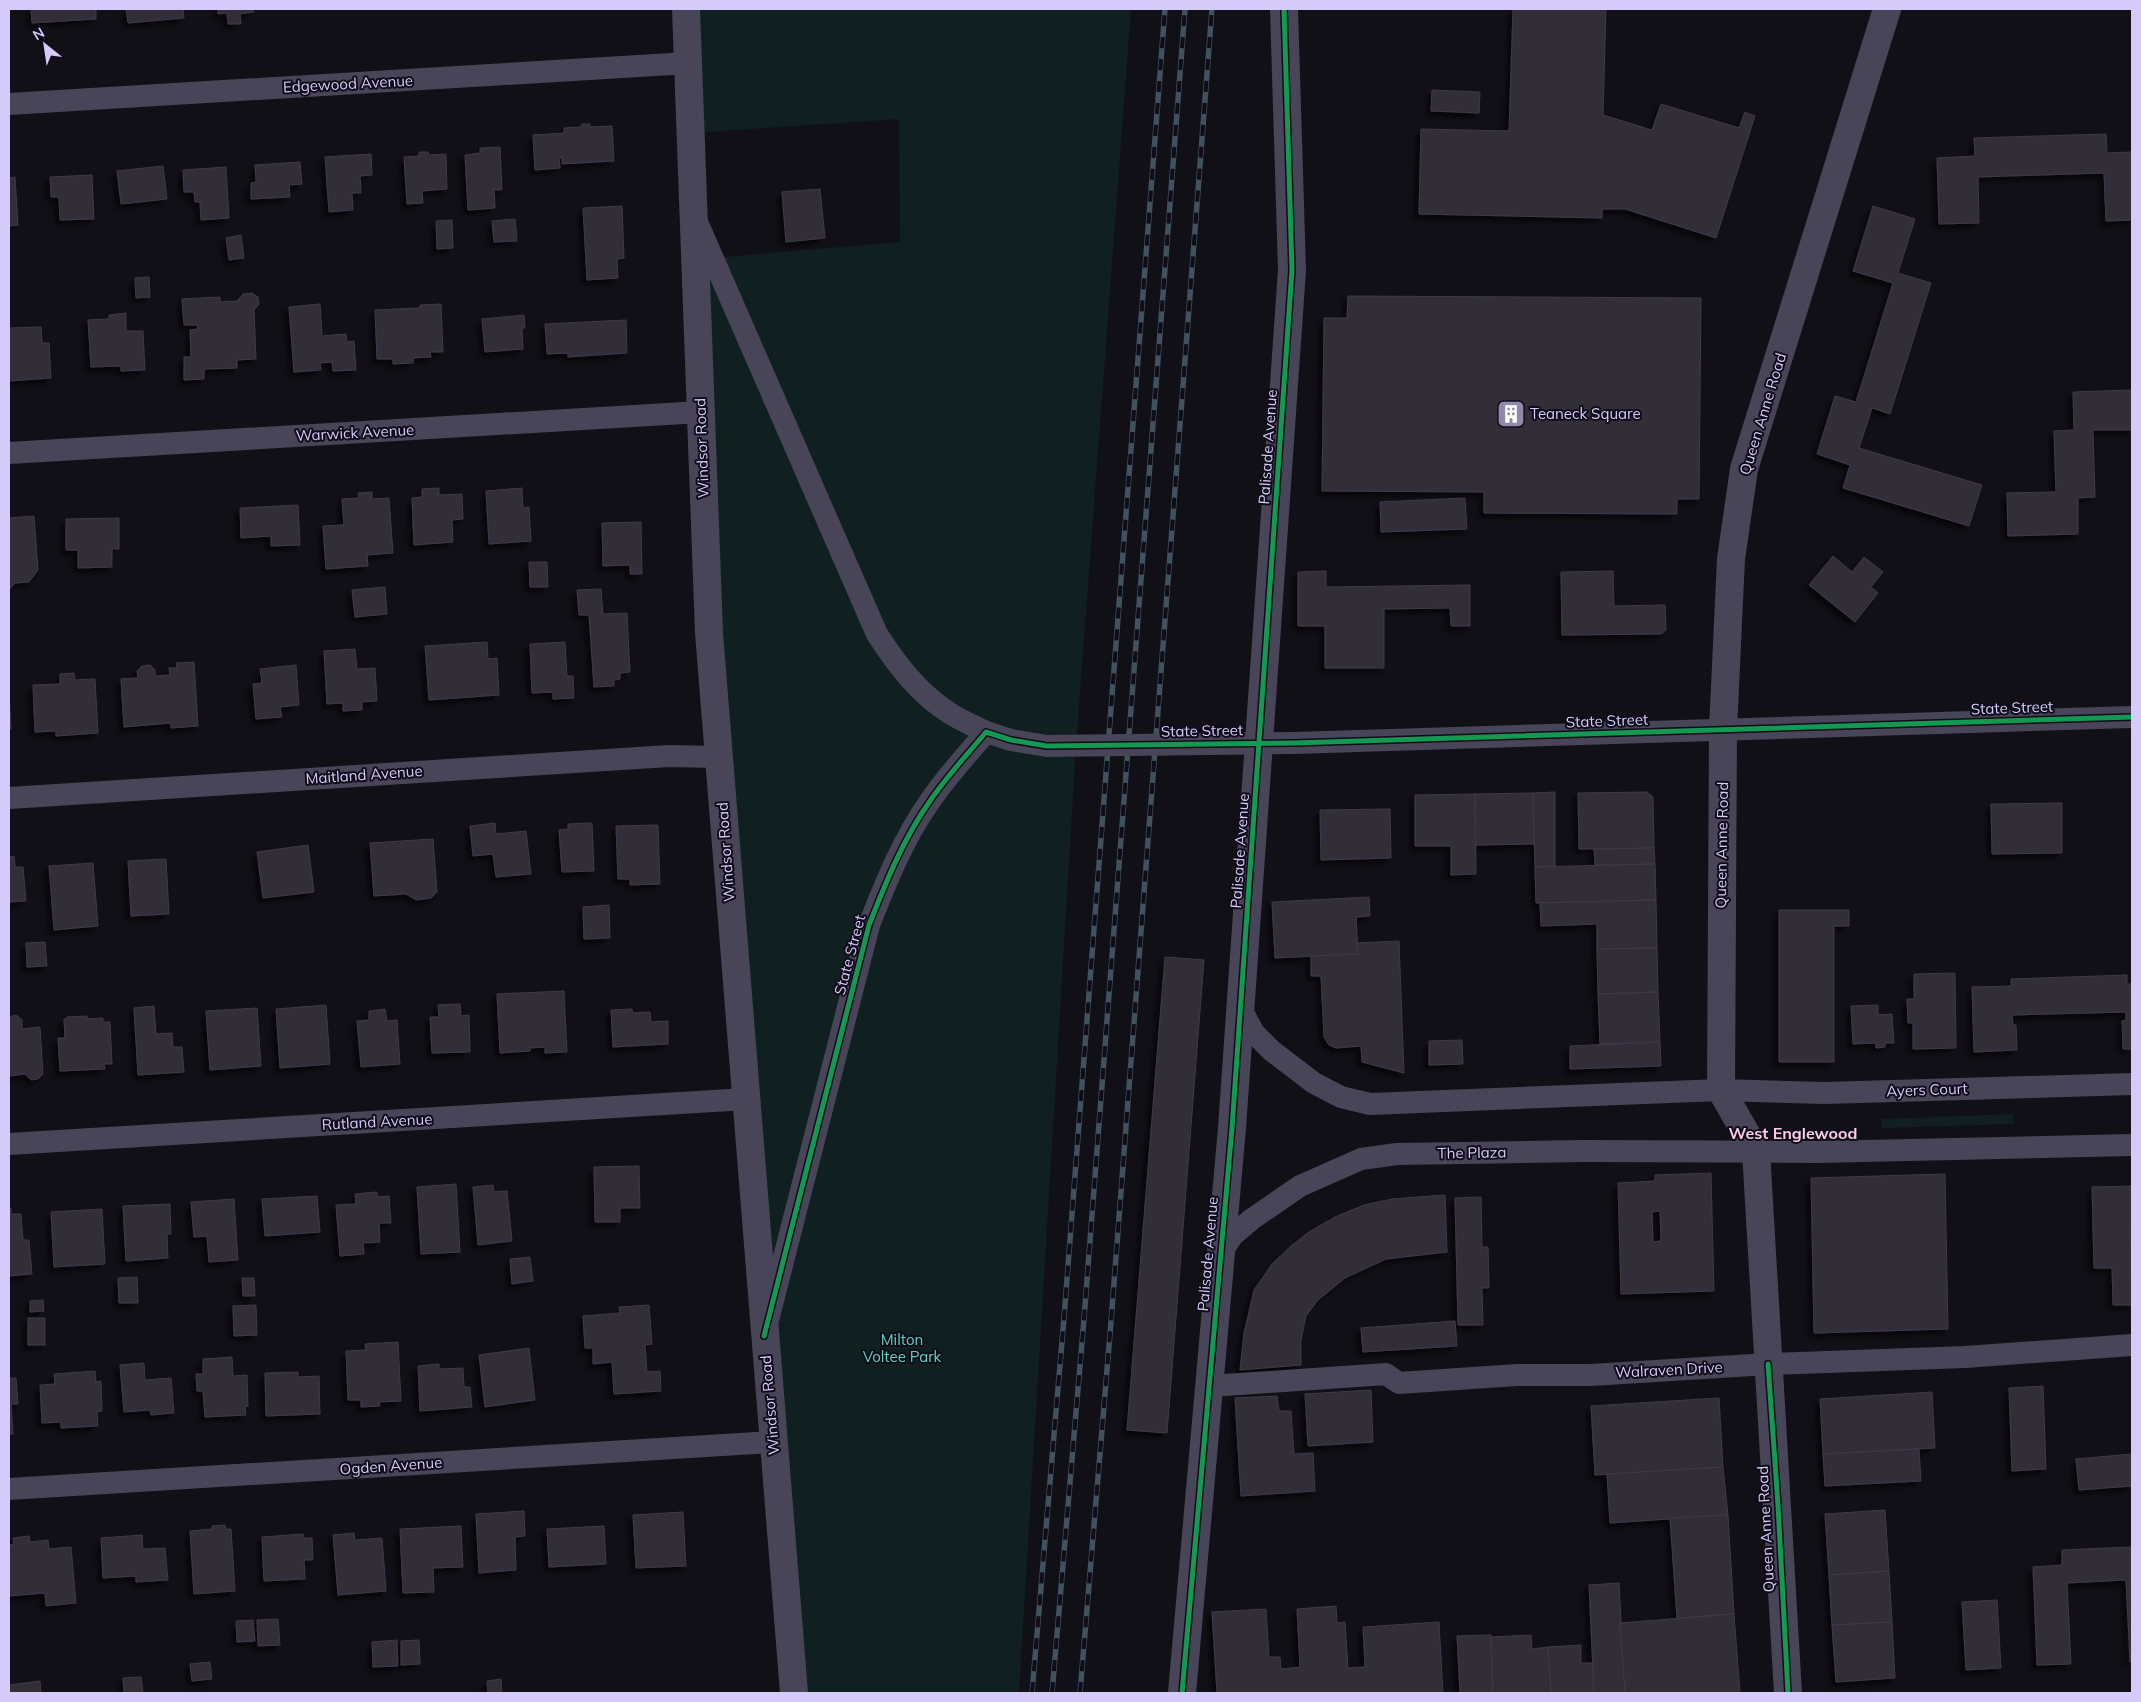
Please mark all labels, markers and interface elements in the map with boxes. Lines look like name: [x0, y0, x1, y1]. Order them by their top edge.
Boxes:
north arrow: [20, 20, 70, 70]
text: N: [29, 23, 48, 44]
street label: Edgewood Avenue: [283, 71, 413, 96]
street label: Queen Anne Road: [1735, 350, 1790, 477]
street label: Palisade Avenue: [1254, 389, 1281, 505]
street label: Windsor Road: [690, 398, 713, 498]
building icon: Teaneck Square: [1496, 399, 1526, 429]
place label: Teaneck Square: [1530, 404, 1641, 423]
street label: Warwick Avenue: [295, 420, 415, 445]
street label: State Street: [1971, 697, 2053, 718]
street label: State Street: [1566, 710, 1648, 731]
street label: State Street: [1161, 720, 1243, 741]
street label: Maitland Avenue: [305, 761, 423, 788]
street label: Queen Anne Road: [1711, 781, 1732, 909]
street label: Palisade Avenue: [1226, 793, 1253, 909]
street label: Windsor Road: [713, 801, 738, 903]
street label: State Street: [830, 913, 869, 997]
street label: Ayers Court: [1886, 1079, 1968, 1100]
street label: Rutland Avenue: [321, 1109, 433, 1134]
district label: West Englewood: [1729, 1123, 1857, 1143]
street label: The Plaza: [1437, 1142, 1507, 1163]
street label: Palisade Avenue: [1193, 1196, 1222, 1312]
park label: Milton Voltee Park: [863, 1330, 942, 1366]
street label: Windsor Road: [756, 1354, 783, 1456]
street label: Walraven Drive: [1615, 1357, 1723, 1382]
street label: Ogden Avenue: [339, 1452, 443, 1479]
street label: Queen Anne Road: [1753, 1465, 1778, 1593]

